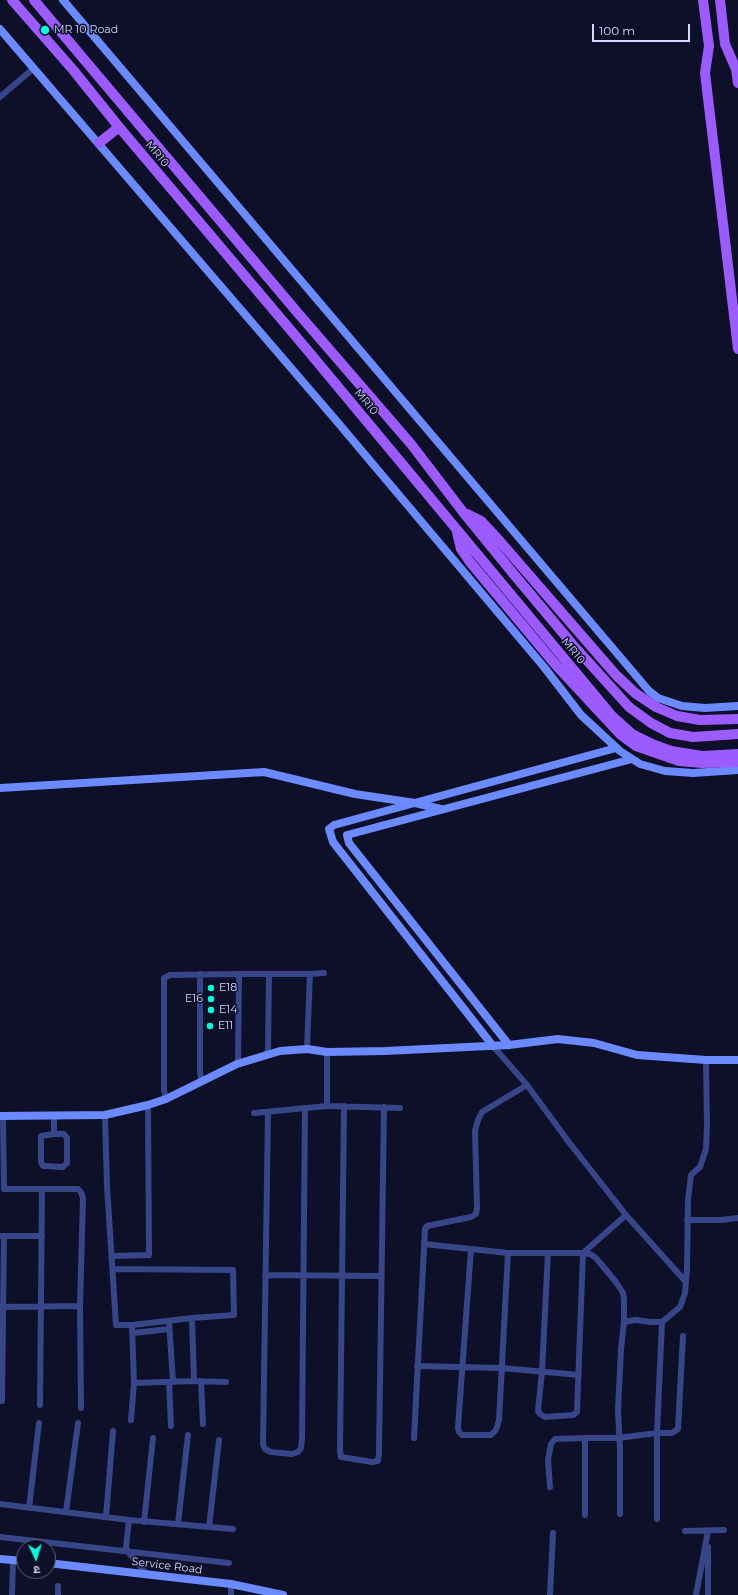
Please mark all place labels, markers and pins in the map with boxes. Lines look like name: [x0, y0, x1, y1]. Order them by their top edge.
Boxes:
place label: MR 10 Road: [54, 23, 118, 37]
marker: MR 10 Road: [39, 24, 51, 36]
place label: E18: [219, 981, 237, 995]
marker: E18: [206, 983, 216, 993]
place label: E16: [185, 992, 203, 1006]
marker: E16: [206, 994, 216, 1004]
place label: E14: [219, 1003, 238, 1017]
marker: E14: [206, 1005, 216, 1015]
place label: E11: [218, 1019, 233, 1033]
marker: E11: [205, 1021, 215, 1031]

